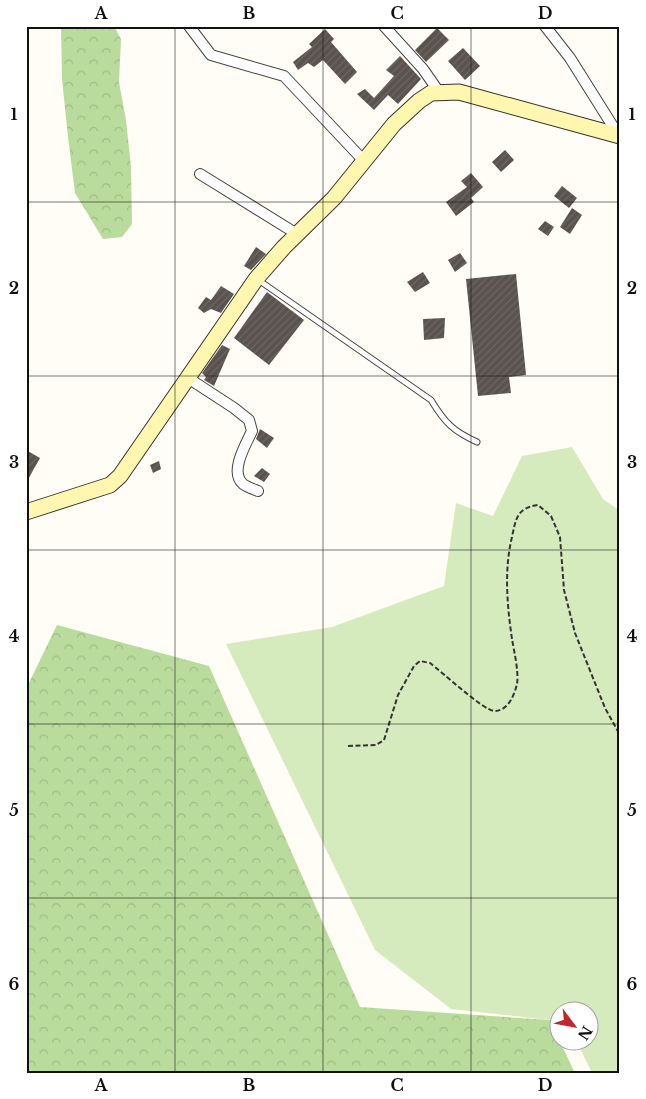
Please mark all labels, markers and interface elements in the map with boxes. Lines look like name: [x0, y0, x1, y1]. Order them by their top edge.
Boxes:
text: A: [94, 3, 109, 23]
text: B: [243, 3, 256, 23]
text: C: [390, 3, 404, 23]
text: D: [538, 3, 552, 23]
text: 1: [11, 104, 18, 124]
text: 1: [629, 104, 636, 124]
text: 2: [9, 278, 19, 298]
text: 2: [627, 278, 637, 298]
text: 3: [9, 452, 19, 472]
text: 3: [627, 452, 637, 472]
text: 4: [9, 626, 19, 646]
text: 4: [627, 626, 637, 646]
text: 5: [9, 800, 19, 820]
text: 5: [627, 800, 637, 820]
text: 6: [9, 974, 20, 994]
text: 6: [627, 974, 638, 994]
north arrow: [548, 1002, 598, 1052]
text: N: [574, 1023, 596, 1043]
text: A: [94, 1075, 109, 1095]
text: B: [243, 1075, 256, 1095]
text: C: [390, 1075, 404, 1095]
text: D: [538, 1075, 552, 1095]

